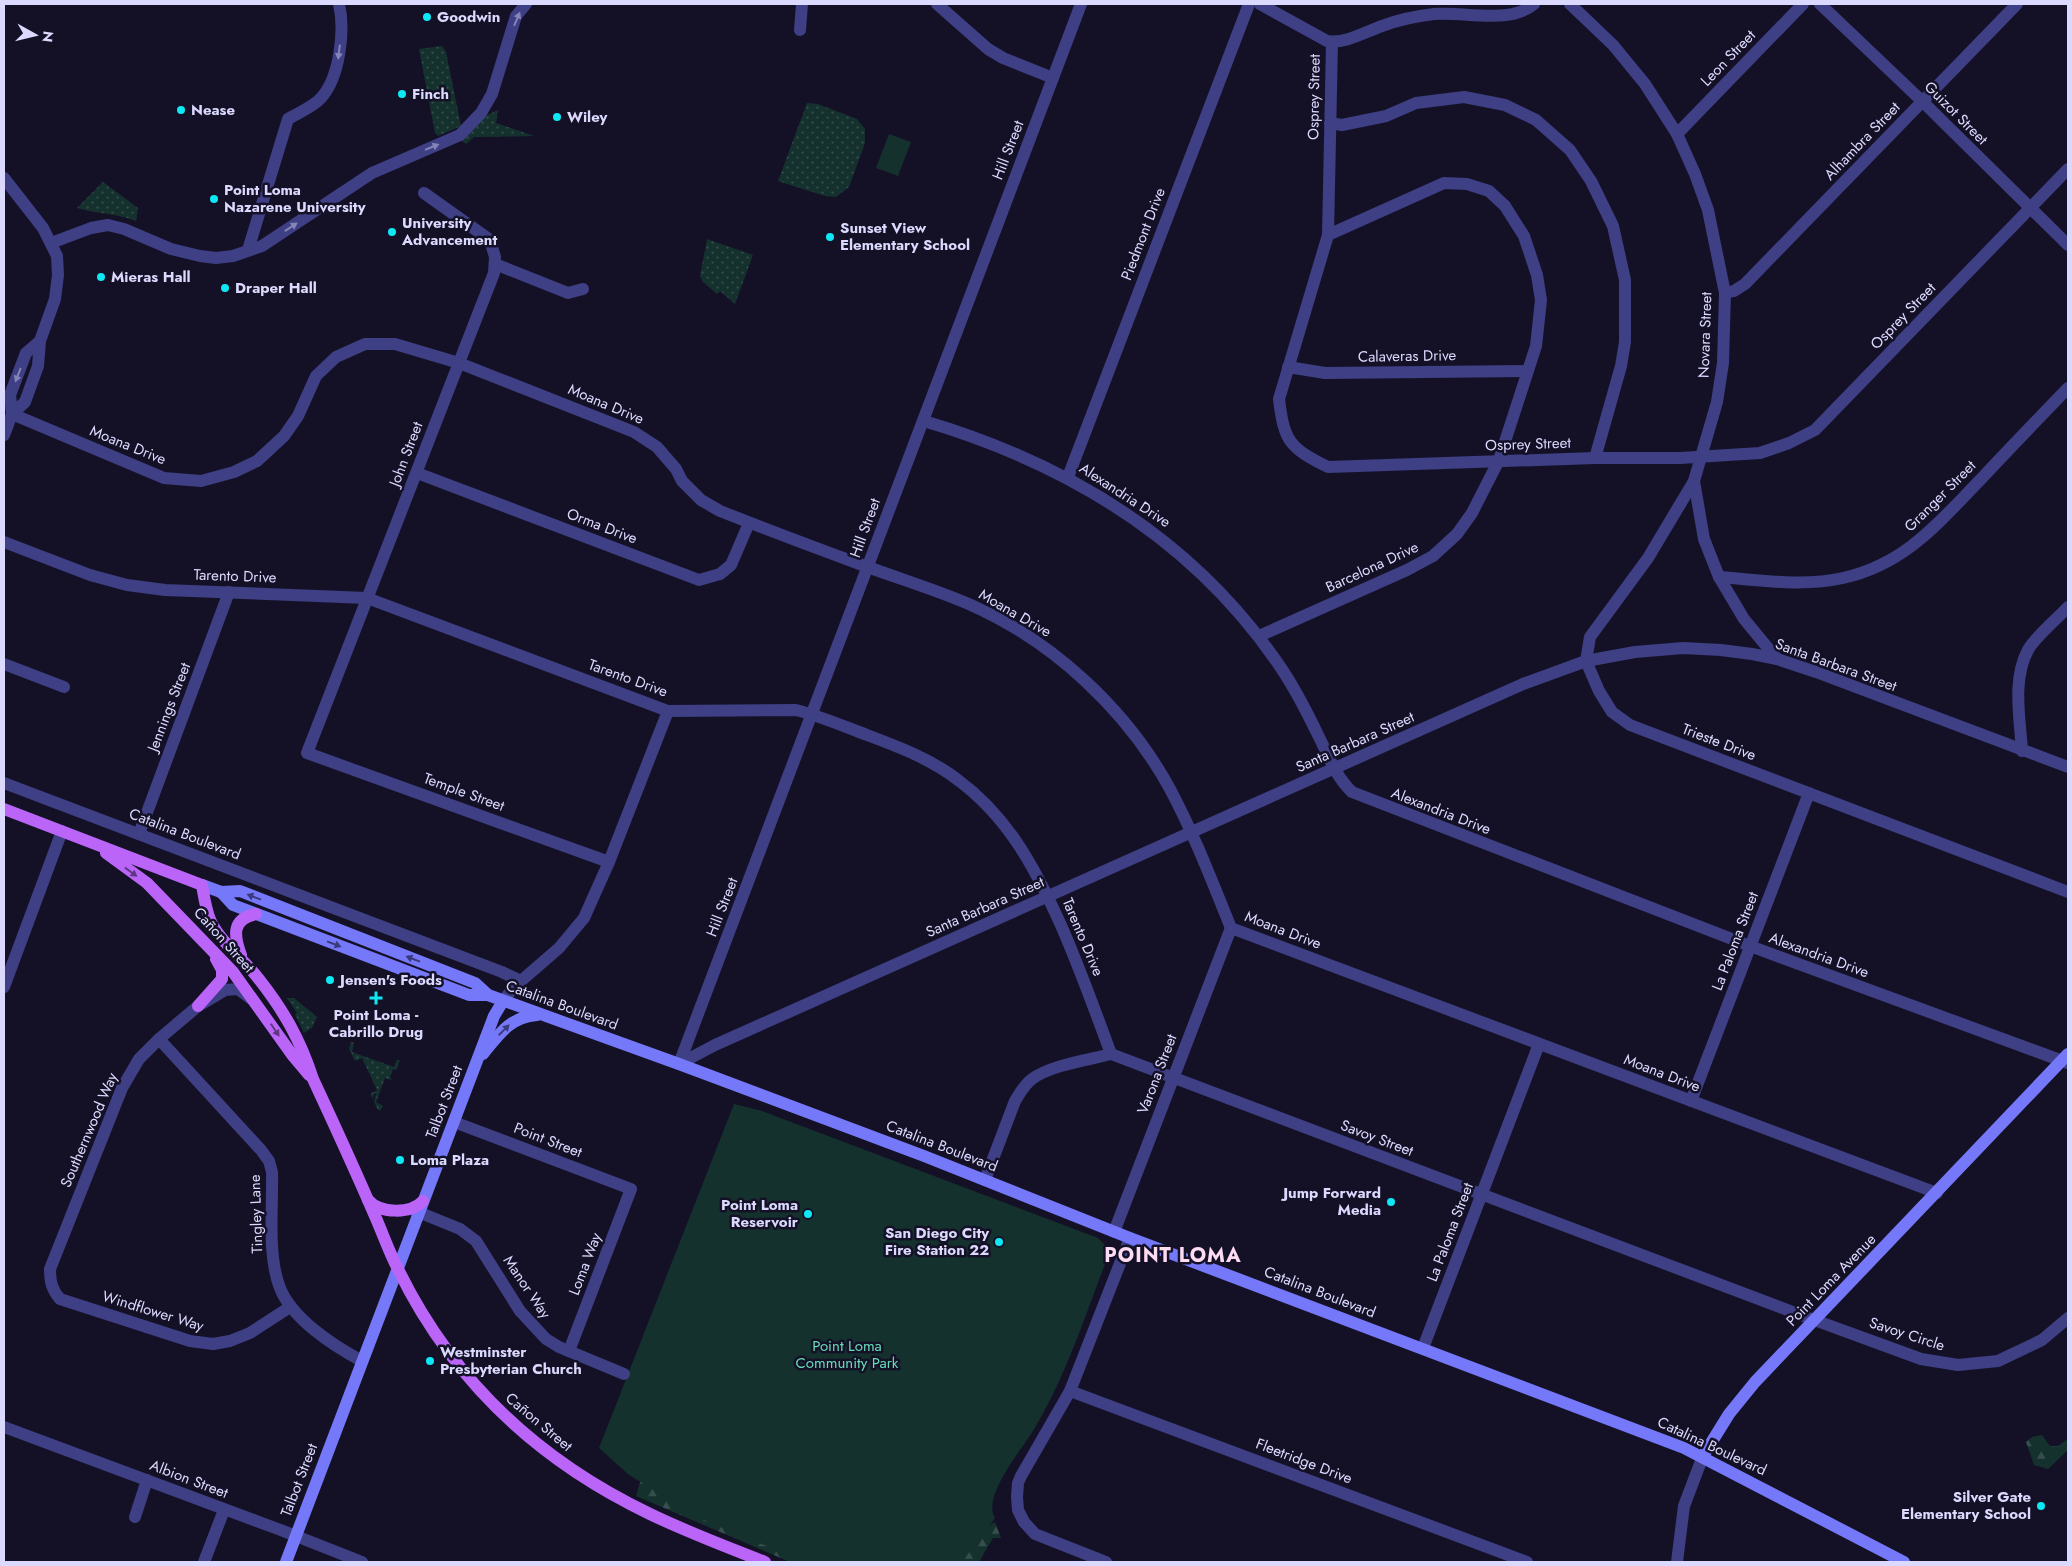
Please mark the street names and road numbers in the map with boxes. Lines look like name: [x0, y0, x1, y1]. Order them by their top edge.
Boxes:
street label: Leon Street: [1695, 25, 1761, 91]
street label: Osprey Street: [1302, 54, 1326, 140]
street label: Guizot Street: [1919, 76, 1993, 150]
street label: Alhambra Street: [1819, 97, 1905, 185]
street label: Hill Street: [987, 117, 1029, 183]
street label: Piedmont Drive: [1115, 184, 1171, 284]
street label: Osprey Street: [1865, 277, 1941, 354]
street label: Novara Street: [1693, 291, 1718, 378]
street label: Calaveras Drive: [1358, 344, 1457, 368]
street label: Moana Drive: [565, 378, 648, 430]
street label: John Street: [383, 418, 429, 491]
street label: Moana Drive: [87, 420, 170, 470]
street label: Osprey Street: [1485, 431, 1572, 456]
street label: Granger Street: [1899, 455, 1981, 537]
street label: Alexandria Drive: [1075, 457, 1175, 533]
street label: Hill Street: [844, 495, 886, 561]
street label: Orma Drive: [564, 503, 641, 550]
street label: Barcelona Drive: [1322, 536, 1422, 598]
street label: Tarento Drive: [193, 564, 277, 588]
street label: Moana Drive: [975, 583, 1056, 643]
street label: Santa Barbara Street: [1772, 633, 1900, 697]
street label: Tarento Drive: [585, 653, 671, 703]
street label: Jennings Street: [141, 659, 196, 757]
street label: Santa Barbara Street: [1292, 706, 1418, 778]
street label: Trieste Drive: [1679, 718, 1759, 766]
street label: Temple Street: [420, 767, 508, 817]
street label: Alexandria Drive: [1388, 782, 1494, 840]
street label: Catalina Boulevard: [126, 803, 244, 865]
street label: Santa Barbara Street: [922, 871, 1048, 943]
street label: Hill Street: [701, 874, 743, 940]
street label: La Paloma Street: [1706, 888, 1764, 994]
street label: Tarento Drive: [1057, 895, 1109, 980]
street label: Cañon Street: [188, 902, 260, 978]
street label: Moana Drive: [1241, 905, 1325, 955]
street label: Alexandria Drive: [1766, 927, 1872, 983]
street label: Catalina Boulevard: [503, 974, 621, 1036]
street label: Varona Street: [1132, 1030, 1182, 1117]
street label: Moana Drive: [1620, 1048, 1704, 1098]
street label: Talbot Street: [420, 1062, 468, 1142]
street label: Southernwood Way: [55, 1069, 123, 1191]
street label: Savoy Street: [1337, 1114, 1417, 1162]
street label: Catalina Boulevard: [883, 1115, 1001, 1177]
street label: Point Street: [511, 1117, 586, 1163]
street label: Tingley Lane: [244, 1174, 268, 1254]
street label: La Paloma Street: [1421, 1179, 1479, 1285]
street label: Loma Way: [563, 1229, 607, 1298]
street label: Point Loma Avenue: [1781, 1229, 1881, 1331]
street label: Manor Way: [498, 1251, 557, 1323]
street label: Catalina Boulevard: [1261, 1261, 1379, 1323]
street label: Windflower Way: [99, 1285, 207, 1337]
street label: Savoy Circle: [1866, 1311, 1948, 1357]
street label: Cañon Street: [501, 1387, 578, 1457]
street label: Catalina Boulevard: [1654, 1411, 1770, 1481]
street label: Fleetridge Drive: [1253, 1433, 1356, 1490]
street label: Talbot Street: [275, 1440, 323, 1520]
street label: Albion Street: [147, 1454, 232, 1504]

